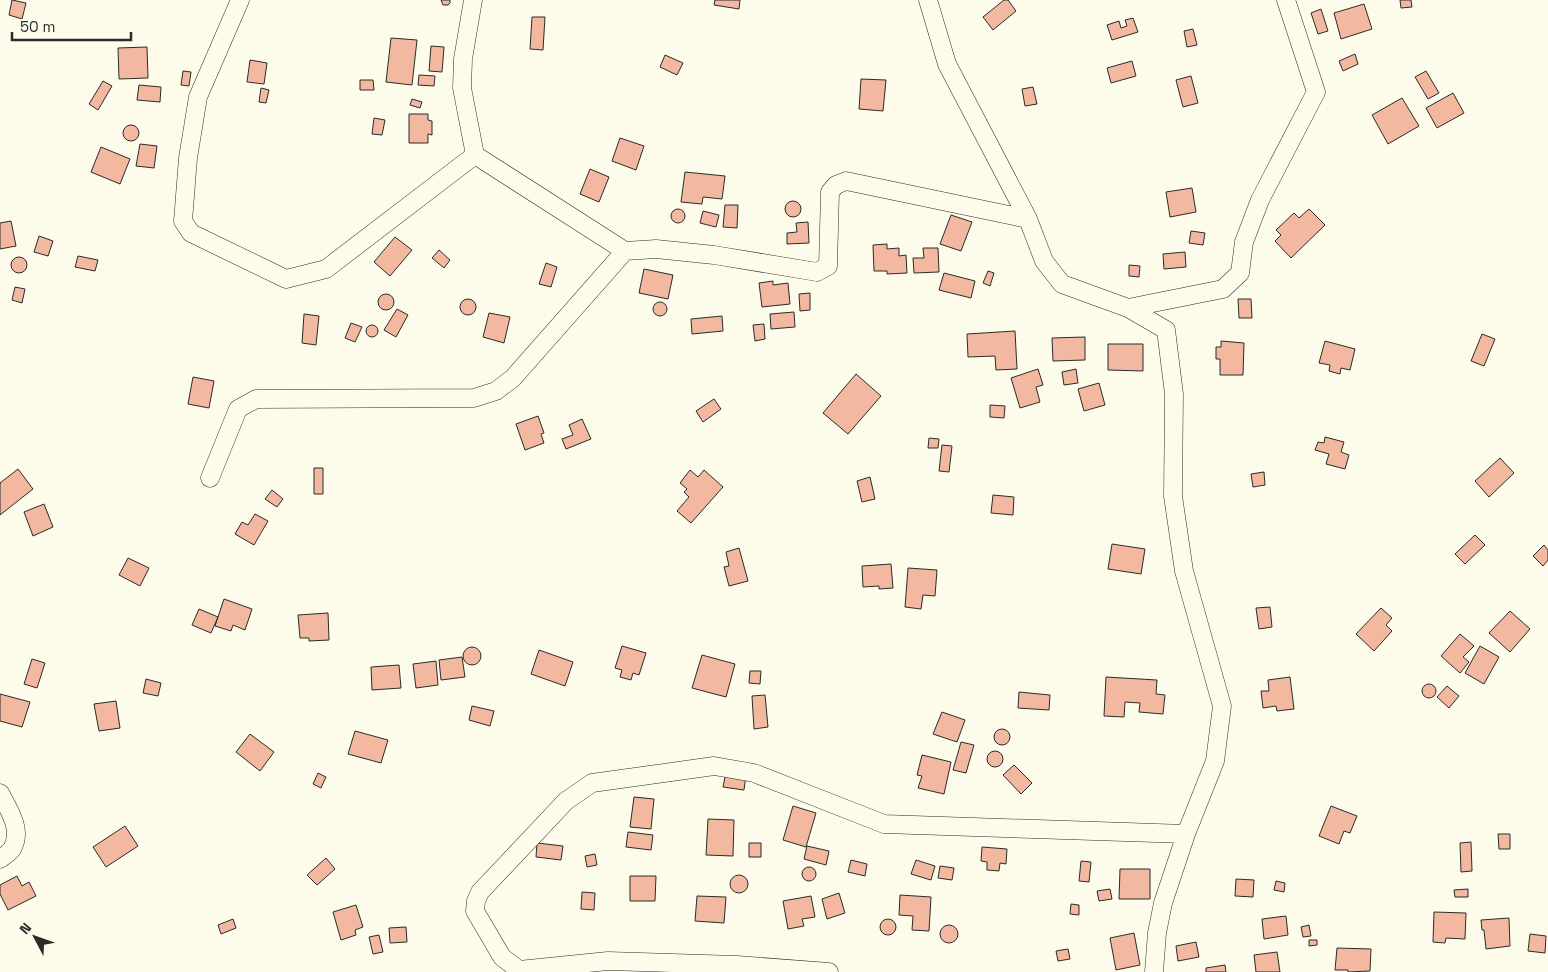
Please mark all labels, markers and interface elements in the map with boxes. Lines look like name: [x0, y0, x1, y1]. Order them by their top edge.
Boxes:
scale bar: [12, 10, 131, 42]
text: 50 m: [20, 17, 55, 36]
north arrow: [10, 912, 60, 962]
text: N: [15, 919, 35, 938]

